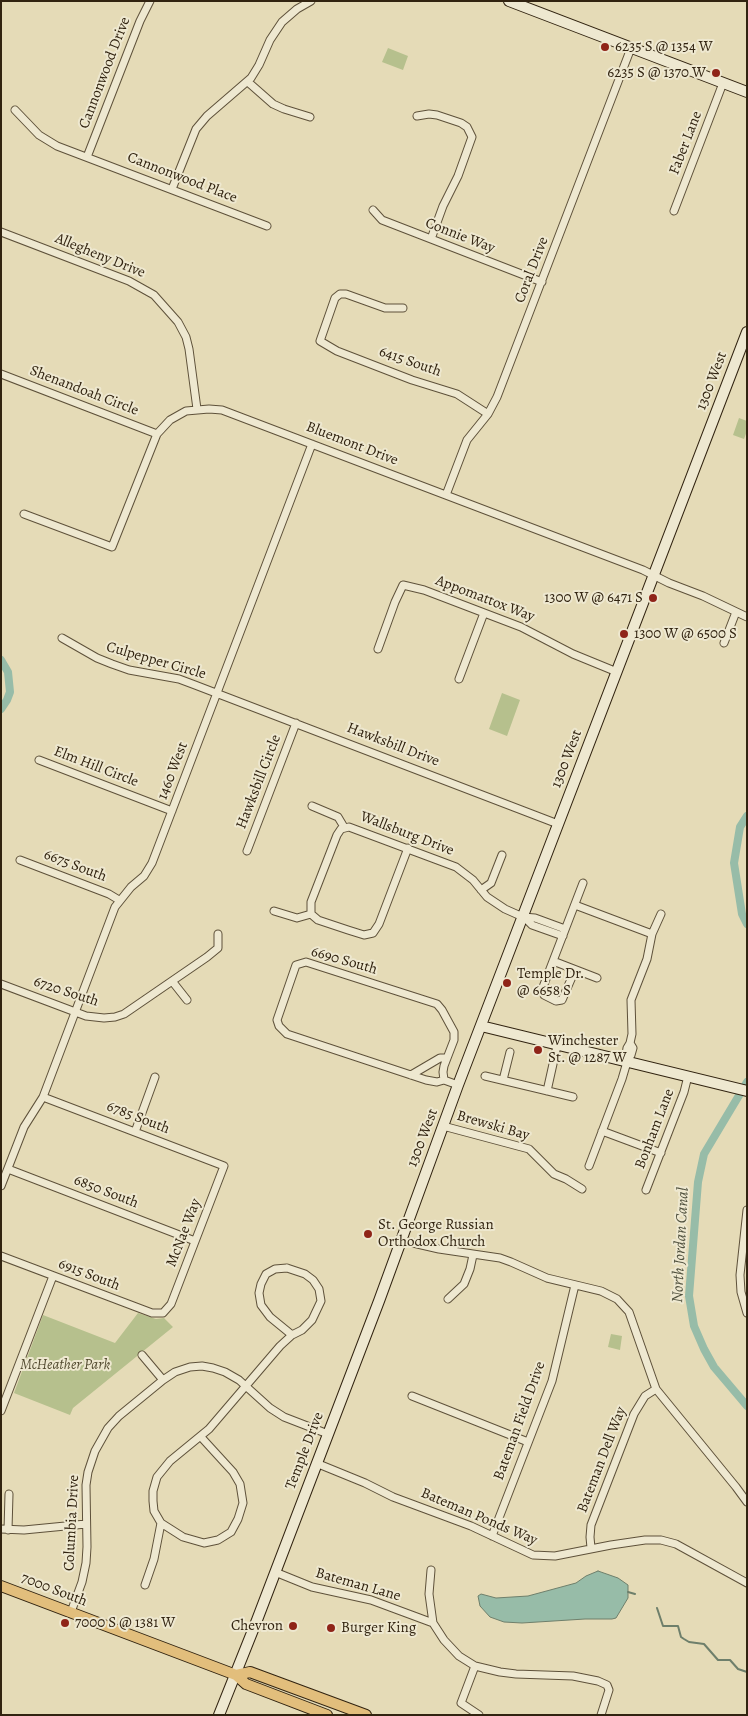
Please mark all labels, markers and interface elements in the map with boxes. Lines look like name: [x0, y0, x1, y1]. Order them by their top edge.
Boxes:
street label: Cannonwood Drive: [75, 15, 135, 131]
place label: 6235 S @ 1354 W: [615, 38, 713, 56]
marker: 6235 S @ 1354 W: [599, 41, 611, 53]
place label: 6235 S @ 1370 W: [607, 64, 706, 82]
marker: 6235 S @ 1370 W: [710, 67, 722, 79]
street label: Faber Lane: [666, 109, 706, 177]
street label: Cannonwood Place: [124, 149, 240, 207]
street label: Connie Way: [423, 215, 497, 257]
street label: Allegheny Drive: [52, 230, 148, 282]
street label: Coral Drive: [511, 234, 553, 306]
street label: 6415 South: [377, 343, 443, 381]
street label: 1300 West: [693, 349, 731, 413]
street label: Shenandoah Circle: [27, 362, 141, 420]
street label: Bluemont Drive: [303, 418, 401, 470]
street label: Appomattox Way: [433, 572, 537, 626]
place label: 1300 W @ 6471 S: [544, 589, 643, 607]
marker: 1300 W @ 6471 S: [647, 592, 659, 604]
place label: 1300 W @ 6500 S: [634, 625, 737, 643]
marker: 1300 W @ 6500 S: [618, 628, 630, 640]
street label: Culpepper Circle: [104, 638, 208, 684]
street label: Hawksbill Drive: [344, 719, 442, 771]
street label: 1300 West: [548, 727, 586, 791]
street label: Hawksbill Circle: [233, 732, 285, 832]
street label: 1460 West: [154, 740, 192, 802]
street label: Elm Hill Circle: [51, 743, 141, 791]
street label: Wallsburg Drive: [358, 808, 456, 860]
street label: 6675 South: [41, 846, 109, 886]
street label: 6690 South: [309, 943, 379, 979]
place label: Temple Dr. @ 6658 S: [517, 965, 584, 1000]
street label: 6720 South: [31, 973, 101, 1011]
marker: Temple Dr. @ 6658 S: [501, 977, 513, 989]
place label: Winchester St. @ 1287 W: [548, 1032, 627, 1067]
marker: Winchester St. @ 1287 W: [532, 1044, 544, 1056]
street label: Bonham Lane: [631, 1086, 679, 1172]
street label: 6785 South: [104, 1098, 172, 1138]
street label: 1300 West: [404, 1106, 442, 1170]
street label: Brewski Bay: [455, 1107, 531, 1145]
street label: 6850 South: [71, 1171, 141, 1213]
water label: North Jordan Canal: [668, 1187, 694, 1303]
street label: McNae Way: [163, 1196, 205, 1270]
place label: St. George Russian Orthodox Church: [378, 1216, 494, 1251]
marker: St. George Russian Orthodox Church: [362, 1228, 374, 1240]
street label: 6915 South: [56, 1255, 122, 1295]
park label: McHeather Park: [20, 1356, 110, 1374]
street label: Bateman Field Drive: [490, 1359, 550, 1483]
street label: Bateman Dell Way: [574, 1404, 630, 1516]
street label: Temple Drive: [282, 1410, 328, 1492]
street label: Columbia Drive: [60, 1474, 84, 1572]
street label: Bateman Ponds Way: [418, 1484, 540, 1550]
street label: Bateman Lane: [313, 1564, 403, 1606]
street label: 7000 South: [18, 1569, 90, 1611]
place label: 7000 S @ 1381 W: [75, 1614, 175, 1632]
marker: 7000 S @ 1381 W: [59, 1617, 71, 1629]
place label: Chevron: [231, 1617, 283, 1635]
place label: Burger King: [341, 1619, 416, 1637]
marker: Chevron: [287, 1620, 299, 1632]
marker: Burger King: [325, 1622, 337, 1634]

